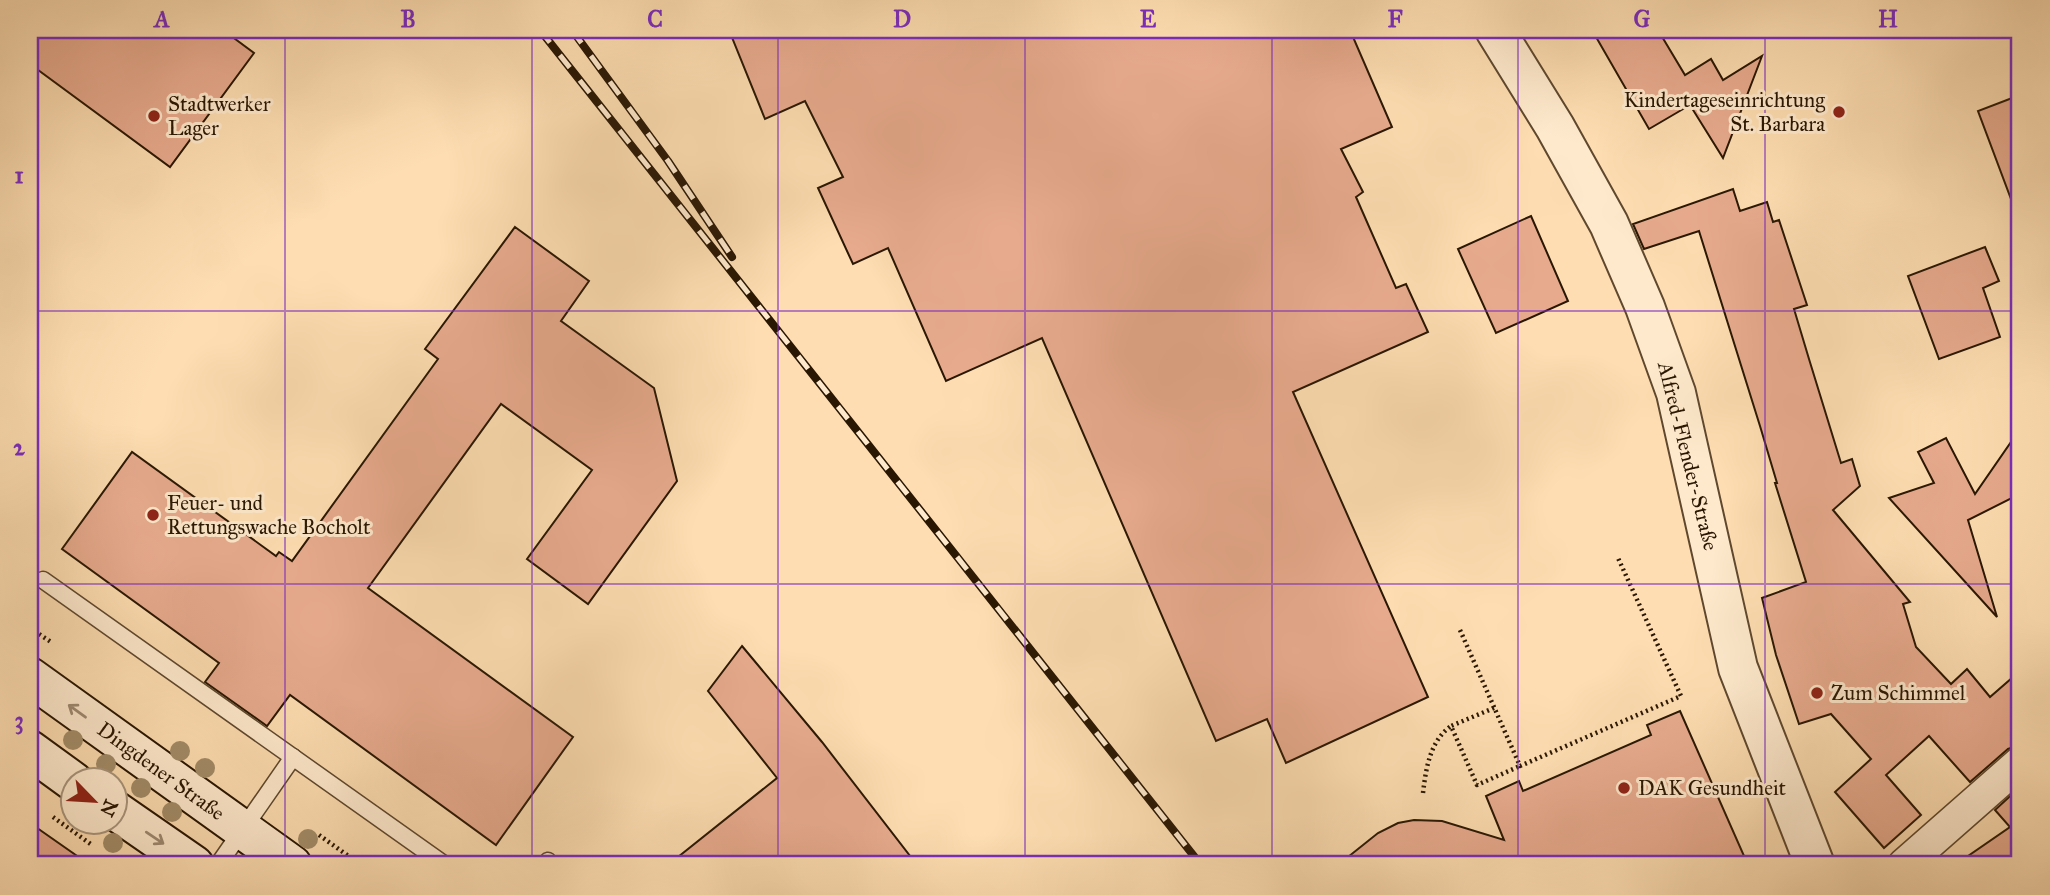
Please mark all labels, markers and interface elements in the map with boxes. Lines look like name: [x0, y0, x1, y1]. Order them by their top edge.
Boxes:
text: A: [152, 5, 170, 33]
text: B: [400, 5, 416, 33]
text: C: [647, 5, 663, 33]
text: D: [893, 5, 911, 33]
text: E: [1140, 5, 1157, 33]
text: F: [1387, 5, 1403, 33]
text: G: [1634, 5, 1651, 33]
text: H: [1878, 5, 1898, 33]
place label: Kindertageseinrichtung St. Barbara: [1624, 87, 1825, 137]
place label: Stadtwerker Lager: [168, 91, 271, 141]
marker: Kindertageseinrichtung St. Barbara: [1831, 104, 1847, 120]
marker: Stadtwerker Lager: [146, 108, 162, 124]
text: 1: [14, 161, 24, 189]
street label: Alfred-Flender-Straße: [1652, 358, 1724, 553]
text: 2: [13, 433, 25, 461]
place label: Feuer- und Rettungswache Bocholt: [167, 490, 371, 540]
marker: Feuer- und Rettungswache Bocholt: [145, 507, 161, 523]
place label: Zum Schimmel: [1831, 680, 1966, 706]
marker: Zum Schimmel: [1809, 685, 1825, 701]
one-way arrow: [68, 704, 87, 718]
text: 3: [14, 706, 24, 735]
street label: Dingdener Straße: [92, 716, 230, 826]
north arrow: [60, 766, 130, 836]
place label: DAK Gesundheit: [1638, 775, 1787, 801]
marker: DAK Gesundheit: [1616, 780, 1632, 796]
text: N: [95, 796, 123, 820]
one-way arrow: [145, 831, 164, 845]

